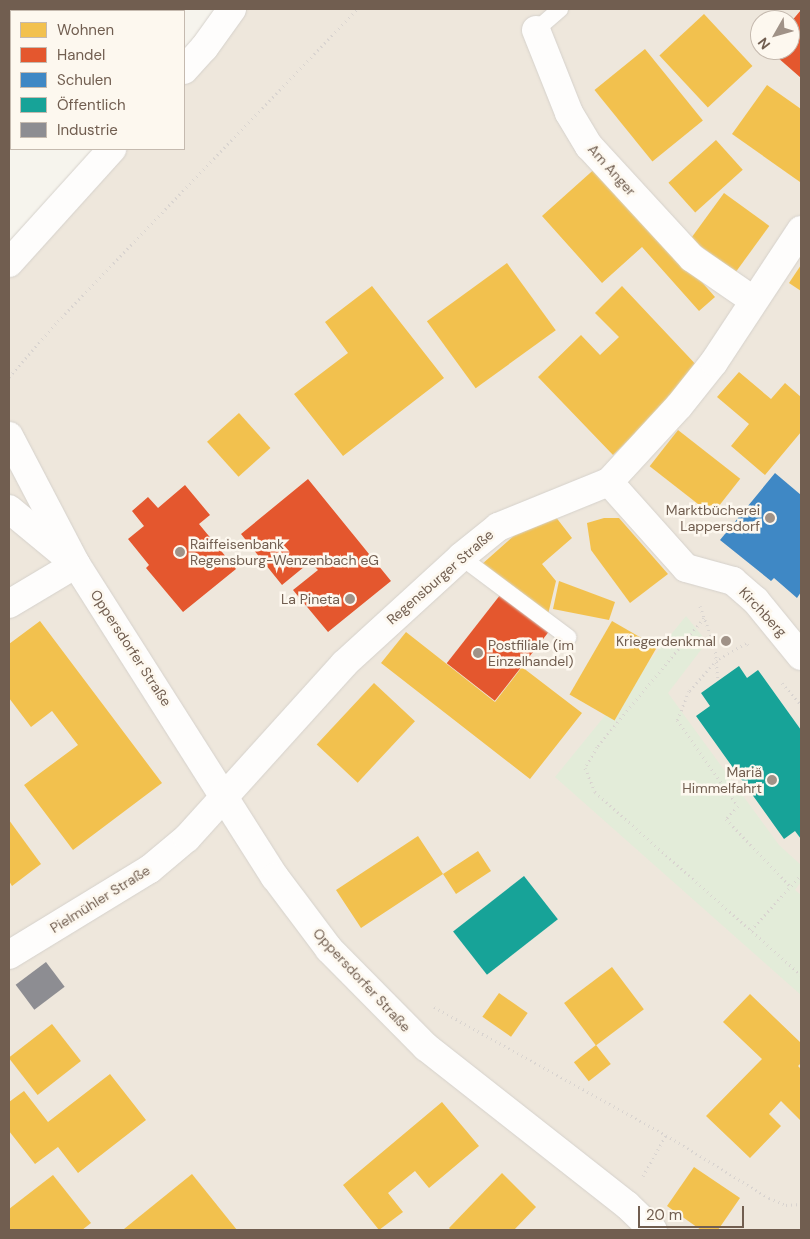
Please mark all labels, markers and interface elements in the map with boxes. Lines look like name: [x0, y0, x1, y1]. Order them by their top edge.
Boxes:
legend: [10, 10, 185, 150]
north arrow: [750, 10, 800, 60]
text: Wohnen: [57, 20, 114, 40]
text: N: [754, 34, 774, 53]
text: Handel: [57, 45, 105, 65]
text: Schulen: [57, 70, 112, 90]
text: Öffentlich: [57, 95, 126, 115]
text: Industrie: [57, 120, 118, 140]
street label: Am Anger: [585, 141, 639, 199]
place label: Marktbücherei Lappersdorf: [666, 502, 760, 534]
marker: Marktbücherei Lappersdorf: [764, 512, 776, 524]
street label: Regensburger Straße: [383, 526, 497, 628]
place label: Raiffeisenbank Regensburg-Wenzenbach eG: [190, 536, 379, 568]
marker: Raiffeisenbank Regensburg-Wenzenbach eG: [174, 546, 186, 558]
street label: Kirchberg: [736, 584, 790, 640]
street label: Oppersdorfer Straße: [87, 587, 175, 709]
place label: La Pineta: [281, 591, 340, 607]
marker: La Pineta: [344, 593, 356, 605]
place label: Kriegerdenkmal: [616, 633, 716, 649]
marker: Kriegerdenkmal: [720, 635, 732, 647]
place label: Postfiliale (im Einzelhandel): [488, 637, 574, 670]
marker: Postfiliale (im Einzelhandel): [472, 647, 484, 659]
place label: Mariä Himmelfahrt: [682, 764, 762, 796]
marker: Mariä Himmelfahrt: [766, 774, 778, 786]
street label: Pielmühler Straße: [47, 862, 153, 936]
street label: Oppersdorfer Straße: [310, 925, 414, 1035]
scale bar: [640, 1196, 746, 1228]
text: 20 m: [646, 1205, 682, 1225]

